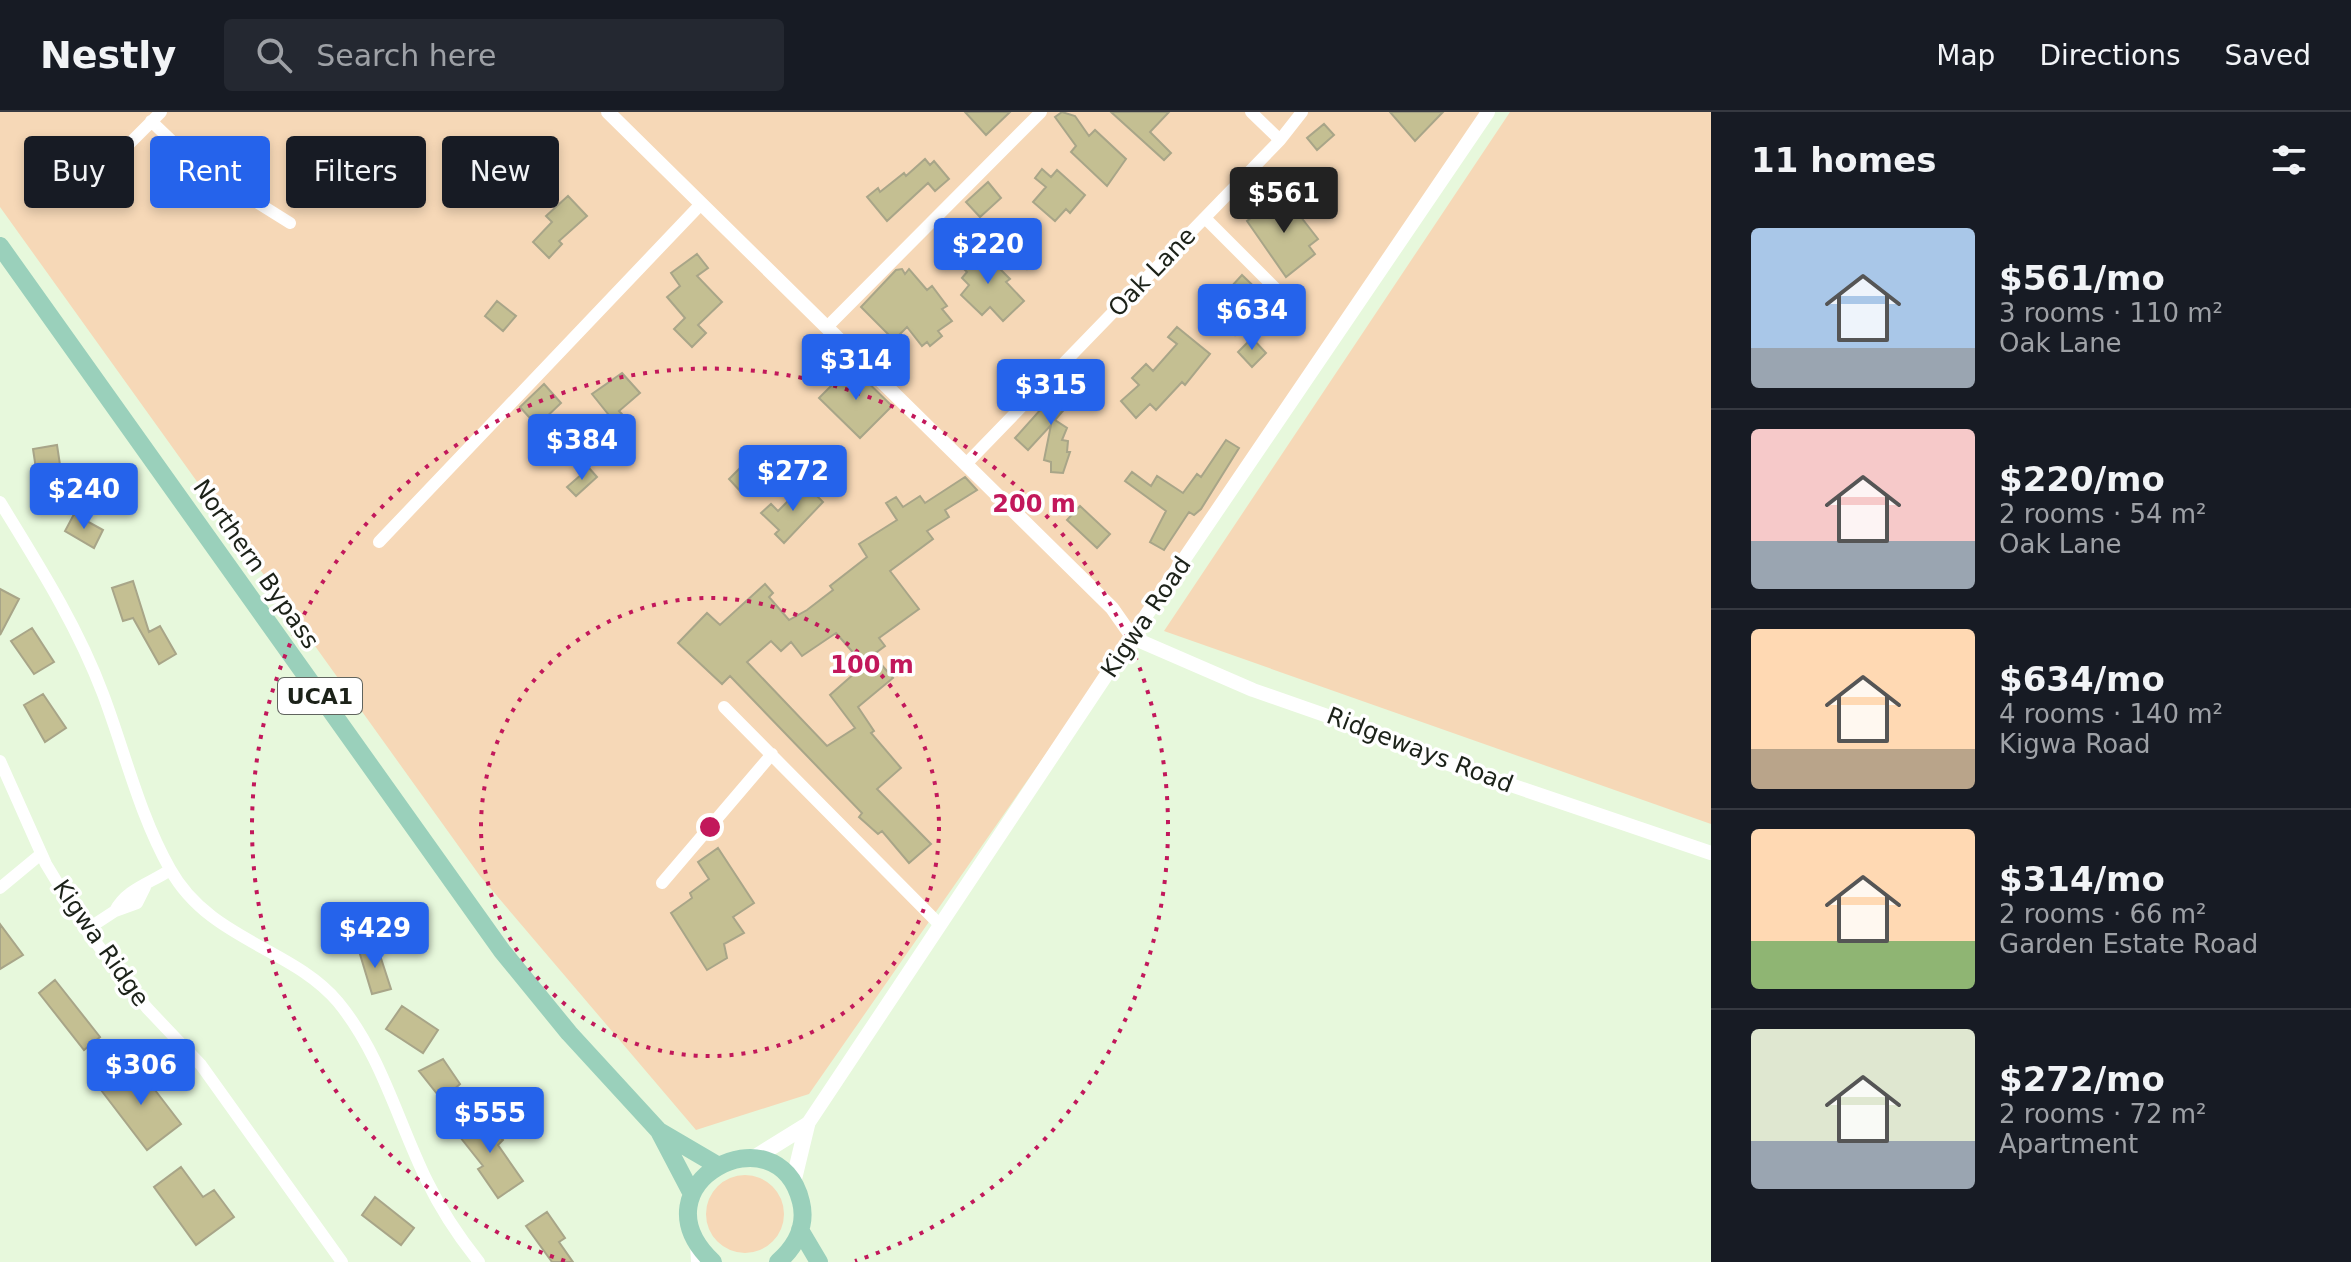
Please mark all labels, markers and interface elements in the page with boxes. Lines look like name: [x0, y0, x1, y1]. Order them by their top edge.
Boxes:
search box: [224, 19, 784, 91]
text: Nestly: [40, 33, 176, 77]
icon: search: [252, 33, 296, 77]
text: Search here: [316, 38, 496, 73]
text: Map: [1936, 39, 1995, 72]
text: Directions: [2039, 39, 2180, 72]
text: Saved: [2224, 39, 2311, 72]
chip: Buy: [24, 136, 134, 208]
chip: Rent: [150, 136, 270, 208]
chip: Filters: [286, 136, 426, 208]
chip: New: [442, 136, 559, 208]
icon: filters: [2267, 138, 2311, 182]
text: 11 homes: [1751, 140, 1936, 180]
pin: $561: [1237, 167, 1331, 235]
text: $561: [1248, 178, 1320, 208]
pin: $220: [941, 218, 1035, 286]
street label: Oak Lane: [1103, 222, 1201, 322]
text: $220: [952, 229, 1024, 259]
text: $561/mo: [1999, 258, 2165, 298]
icon: home: [1815, 260, 1911, 356]
pin: $634: [1205, 284, 1299, 352]
text: $634: [1216, 295, 1288, 325]
text: 3 rooms · 110 m²: [1999, 298, 2223, 328]
text: Oak Lane: [1999, 328, 2122, 358]
pin: $314: [809, 334, 903, 402]
text: $314: [820, 345, 892, 375]
pin: $315: [1004, 359, 1098, 427]
text: $315: [1015, 370, 1087, 400]
pin: $384: [535, 414, 629, 482]
text: $384: [546, 425, 618, 455]
pin: $272: [746, 445, 840, 513]
text: $272: [757, 456, 829, 486]
text: $220/mo: [1999, 459, 2165, 499]
icon: home: [1815, 461, 1911, 557]
pin: $240: [37, 463, 131, 531]
text: $240: [48, 474, 120, 504]
street label: Northern Bypass: [187, 474, 325, 654]
text: 200 m: [992, 490, 1076, 518]
text: 2 rooms · 54 m²: [1999, 499, 2207, 529]
text: Oak Lane: [1999, 529, 2122, 559]
street label: Kigwa Road: [1095, 551, 1197, 683]
text: 100 m: [830, 651, 914, 679]
text: $634/mo: [1999, 659, 2165, 699]
icon: home: [1815, 661, 1911, 757]
road number: UCA1: [278, 678, 362, 714]
text: 4 rooms · 140 m²: [1999, 699, 2223, 729]
street label: Ridgeways Road: [1323, 702, 1517, 798]
text: Kigwa Road: [1999, 729, 2150, 759]
centre of rings: [696, 813, 724, 841]
text: $314/mo: [1999, 859, 2165, 899]
icon: home: [1815, 861, 1911, 957]
street label: Kigwa Ridge: [47, 874, 155, 1012]
text: 2 rooms · 66 m²: [1999, 899, 2207, 929]
pin: $429: [328, 902, 422, 970]
text: $429: [339, 913, 411, 943]
text: Garden Estate Road: [1999, 929, 2258, 959]
pin: $306: [94, 1039, 188, 1107]
text: $306: [105, 1050, 177, 1080]
text: $272/mo: [1999, 1059, 2165, 1099]
icon: home: [1815, 1061, 1911, 1157]
pin: $555: [443, 1087, 537, 1155]
text: $555: [454, 1098, 526, 1128]
text: 2 rooms · 72 m²: [1999, 1099, 2207, 1129]
text: Apartment: [1999, 1129, 2138, 1159]

